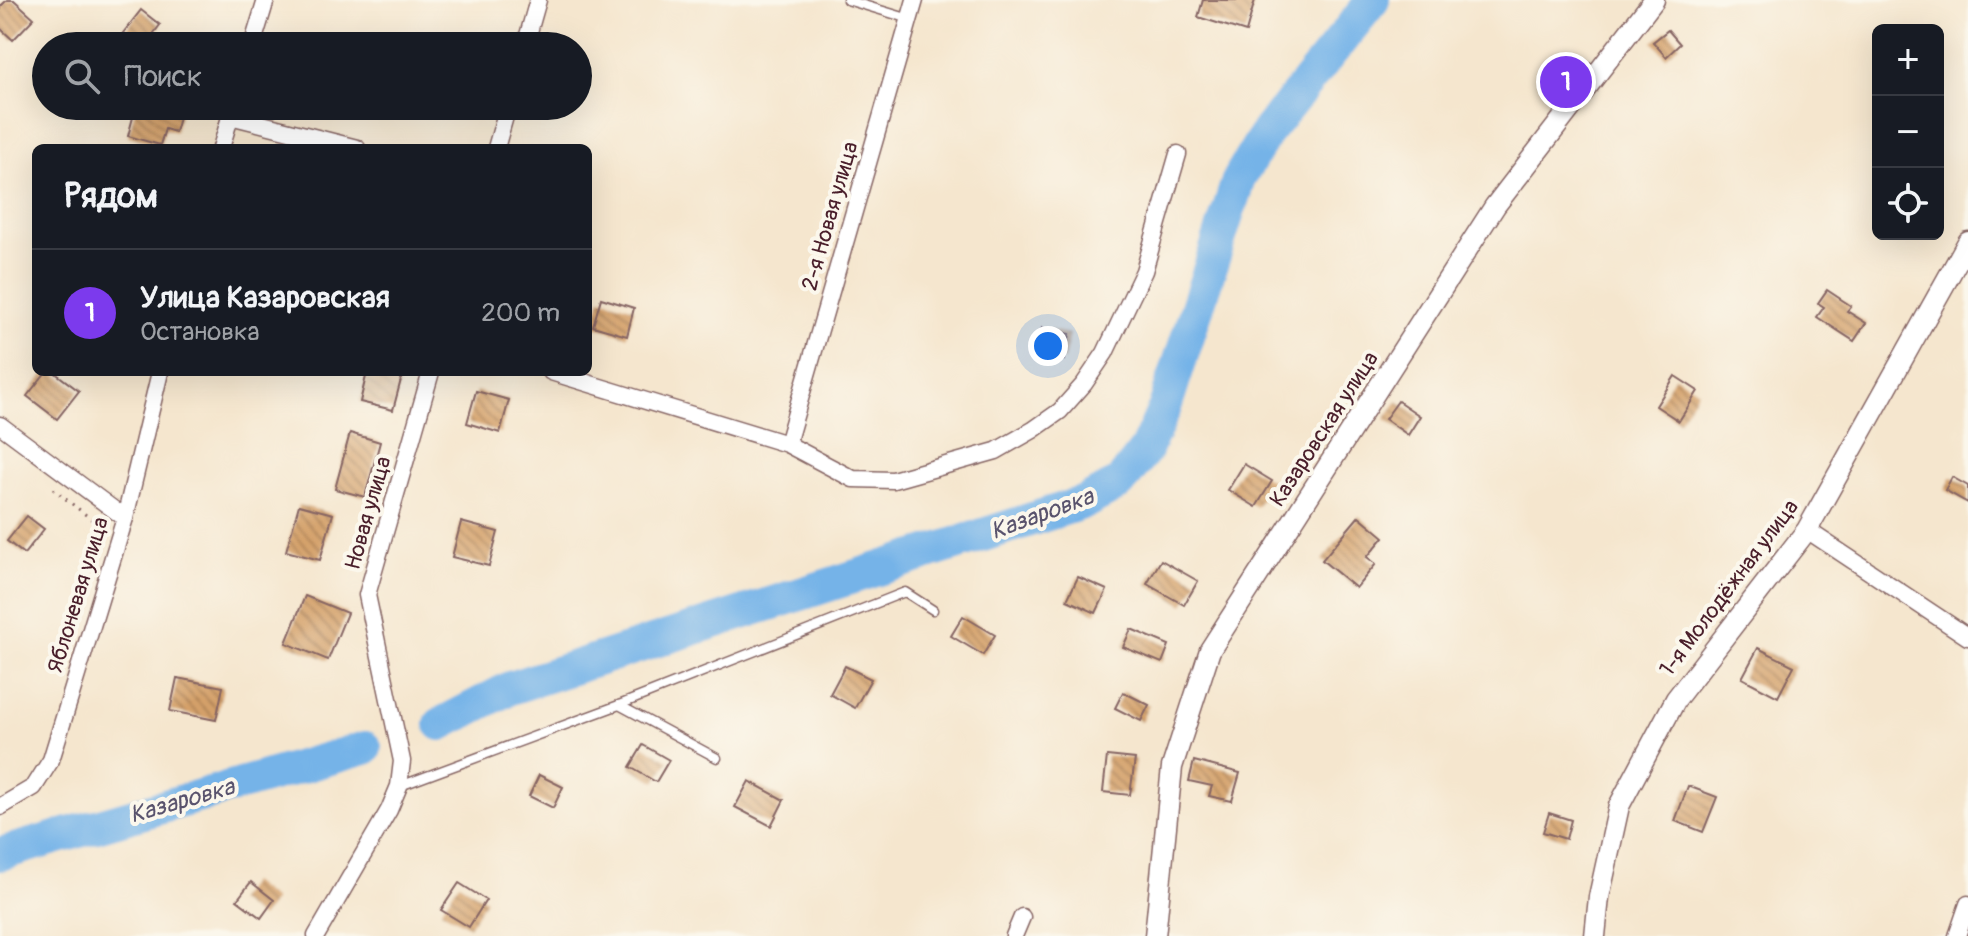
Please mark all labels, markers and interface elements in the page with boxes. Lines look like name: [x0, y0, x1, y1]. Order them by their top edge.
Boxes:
map controls: [1872, 24, 1944, 240]
button: +: [1872, 24, 1944, 96]
search box: [32, 32, 592, 120]
pin: 1: [1540, 52, 1592, 112]
icon: search: [60, 54, 104, 98]
text: Поиск: [124, 58, 202, 95]
button: −: [1872, 96, 1944, 168]
street label: 2-я Новая улица: [795, 138, 865, 294]
button: locate: [1872, 168, 1944, 240]
text: Рядом: [64, 175, 158, 218]
text: Улица Казаровская: [140, 279, 390, 316]
text: 1: [85, 297, 95, 329]
text: 200 m: [481, 297, 560, 329]
text: Остановка: [140, 316, 260, 348]
your location: [1028, 326, 1068, 366]
street label: Казаровская улица: [1263, 346, 1385, 512]
street label: Новая улица: [338, 453, 398, 573]
water label: Казаровка: [987, 481, 1099, 546]
street label: 1-я Молодёжная улица: [1653, 494, 1805, 682]
street label: Яблоневая улица: [41, 514, 115, 676]
water label: Казаровка: [126, 772, 239, 830]

